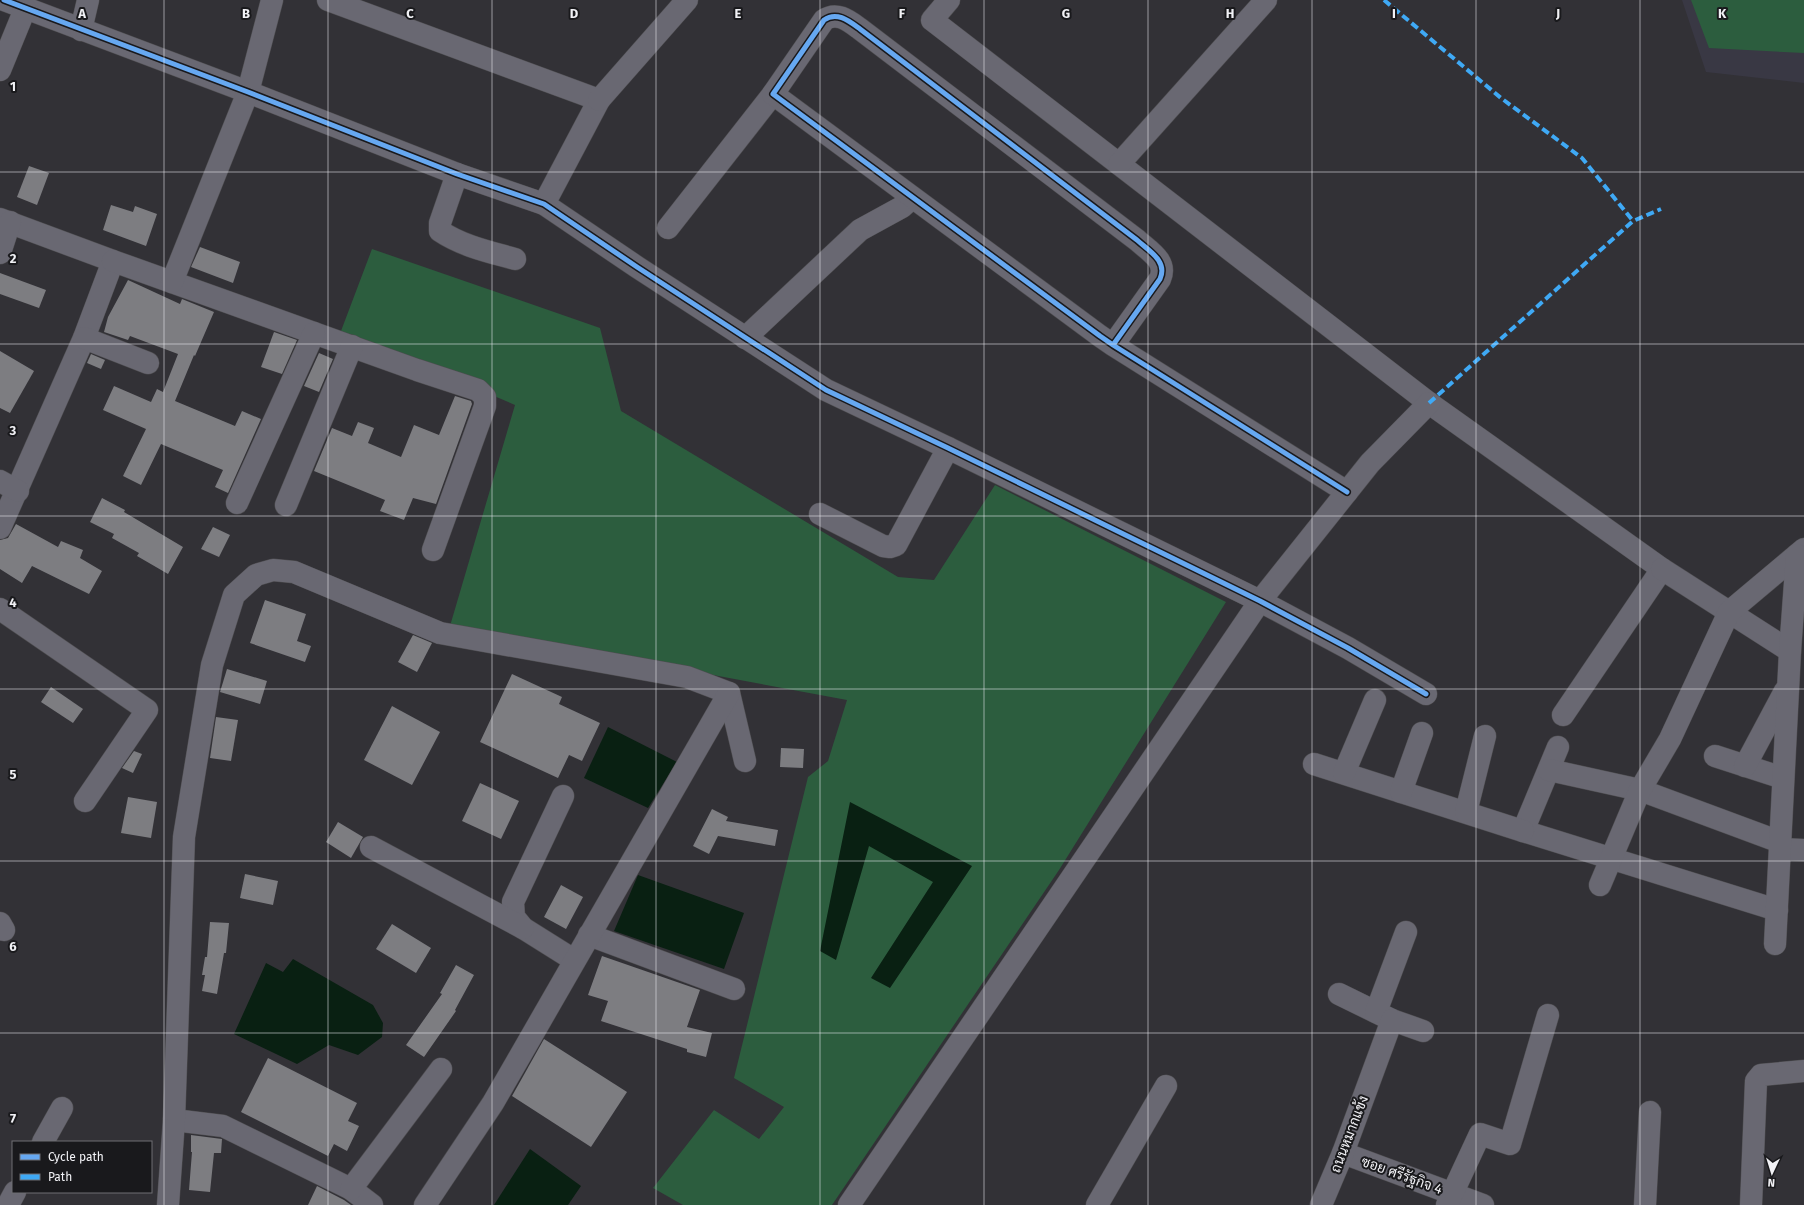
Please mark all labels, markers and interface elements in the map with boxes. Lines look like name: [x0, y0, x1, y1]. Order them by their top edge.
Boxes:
text: A: [77, 6, 86, 21]
text: B: [242, 6, 250, 21]
text: C: [406, 6, 414, 21]
text: D: [570, 6, 579, 21]
text: E: [735, 6, 742, 21]
text: F: [899, 6, 906, 21]
text: G: [1062, 6, 1070, 21]
text: H: [1226, 6, 1234, 21]
text: I: [1392, 6, 1396, 21]
text: J: [1555, 6, 1560, 21]
text: K: [1718, 6, 1727, 21]
text: 1: [10, 79, 16, 94]
text: 2: [10, 251, 17, 266]
text: 3: [9, 423, 17, 438]
text: 4: [9, 595, 17, 610]
text: 5: [10, 767, 17, 782]
text: 6: [9, 939, 17, 954]
street label: ถนนหมากแข้ง: [1326, 1093, 1372, 1175]
text: 7: [10, 1111, 16, 1126]
legend: [12, 1141, 152, 1193]
text: Cycle path: [48, 1150, 104, 1164]
street label: ซอย ศรีรัฐกิจ 4: [1359, 1152, 1446, 1198]
north arrow: [1752, 1153, 1792, 1193]
text: Path: [48, 1170, 72, 1184]
text: N: [1767, 1176, 1775, 1189]

